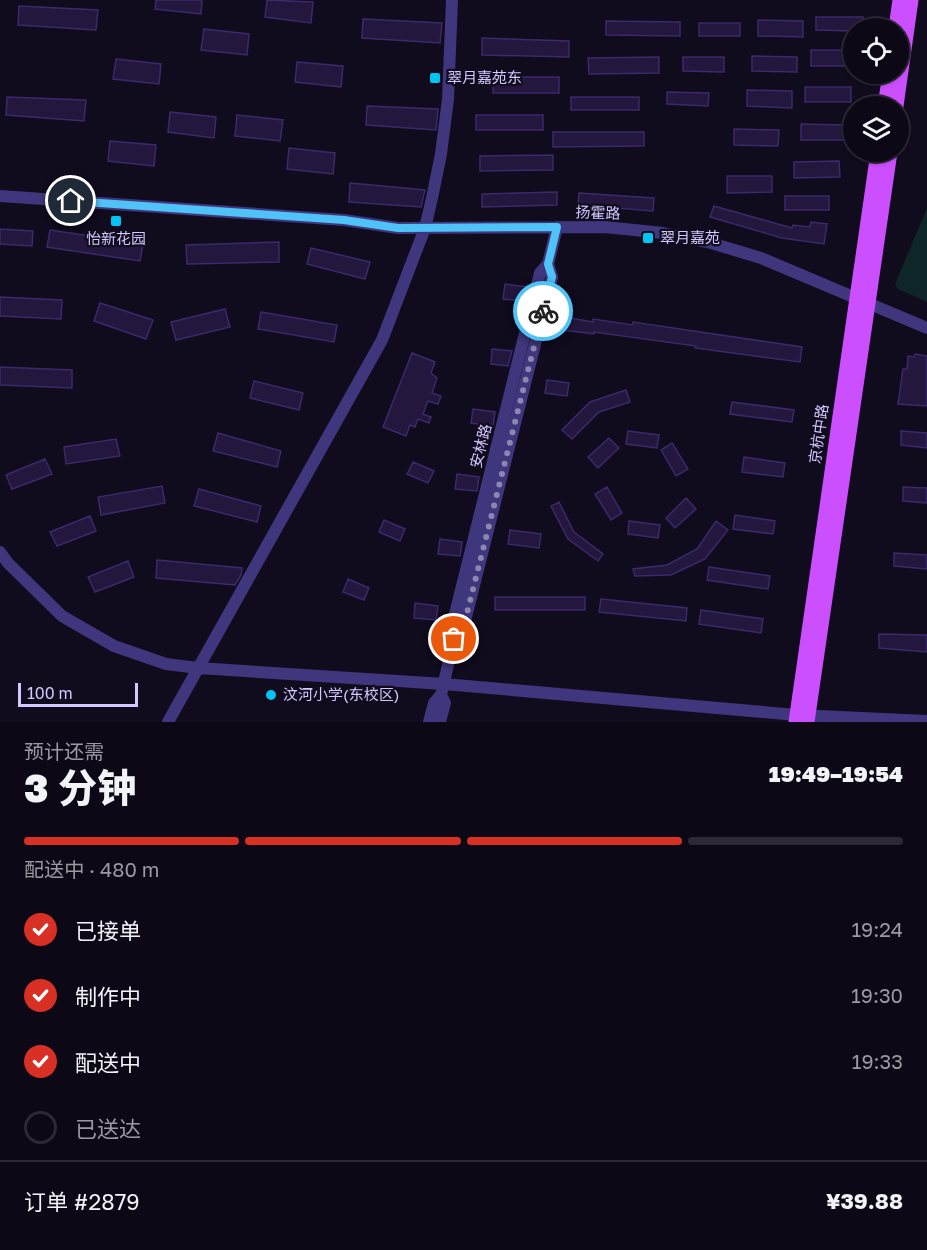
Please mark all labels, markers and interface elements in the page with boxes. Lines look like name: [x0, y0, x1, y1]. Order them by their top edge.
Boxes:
map controls: [843, 18, 909, 162]
button: locate: [843, 18, 909, 84]
place label: 翠月嘉苑东: [447, 68, 522, 86]
marker: 翠月嘉苑东: [428, 71, 442, 85]
button: layers: [843, 96, 909, 162]
pin: [45, 175, 96, 226]
icon: home: [54, 184, 87, 217]
street label: 扬霍路: [575, 202, 621, 222]
marker: 怡新花园: [109, 214, 123, 228]
place label: 翠月嘉苑: [660, 228, 720, 246]
place label: 怡新花园: [86, 229, 146, 247]
marker: 翠月嘉苑: [641, 231, 655, 245]
courier: [513, 281, 573, 341]
icon: bike: [527, 295, 560, 328]
street label: 京杭中路: [805, 403, 831, 465]
street label: 安林路: [466, 422, 494, 470]
pin: [428, 613, 479, 664]
icon: bag: [437, 622, 470, 655]
scale bar: [18, 680, 138, 708]
text: 100 m: [27, 683, 73, 703]
place label: 汶河小学(东校区): [283, 685, 399, 703]
marker: 汶河小学(东校区): [264, 688, 278, 702]
text: 预计还需: [24, 739, 104, 763]
text: 19:49–19:54: [769, 760, 903, 787]
text: 3 分钟: [24, 764, 136, 811]
text: 配送中 · 480 m: [24, 857, 160, 881]
icon: check: [24, 913, 57, 946]
text: 已接单: [75, 917, 141, 944]
text: 19:24: [851, 917, 903, 941]
icon: check: [24, 979, 57, 1012]
text: 制作中: [75, 983, 141, 1010]
text: 19:30: [851, 983, 903, 1007]
icon: check: [24, 1045, 57, 1078]
text: 配送中: [75, 1049, 141, 1076]
text: 19:33: [852, 1049, 903, 1073]
text: 已送达: [75, 1115, 141, 1142]
text: ¥39.88: [826, 1187, 903, 1214]
text: 订单 #2879: [24, 1188, 140, 1215]

